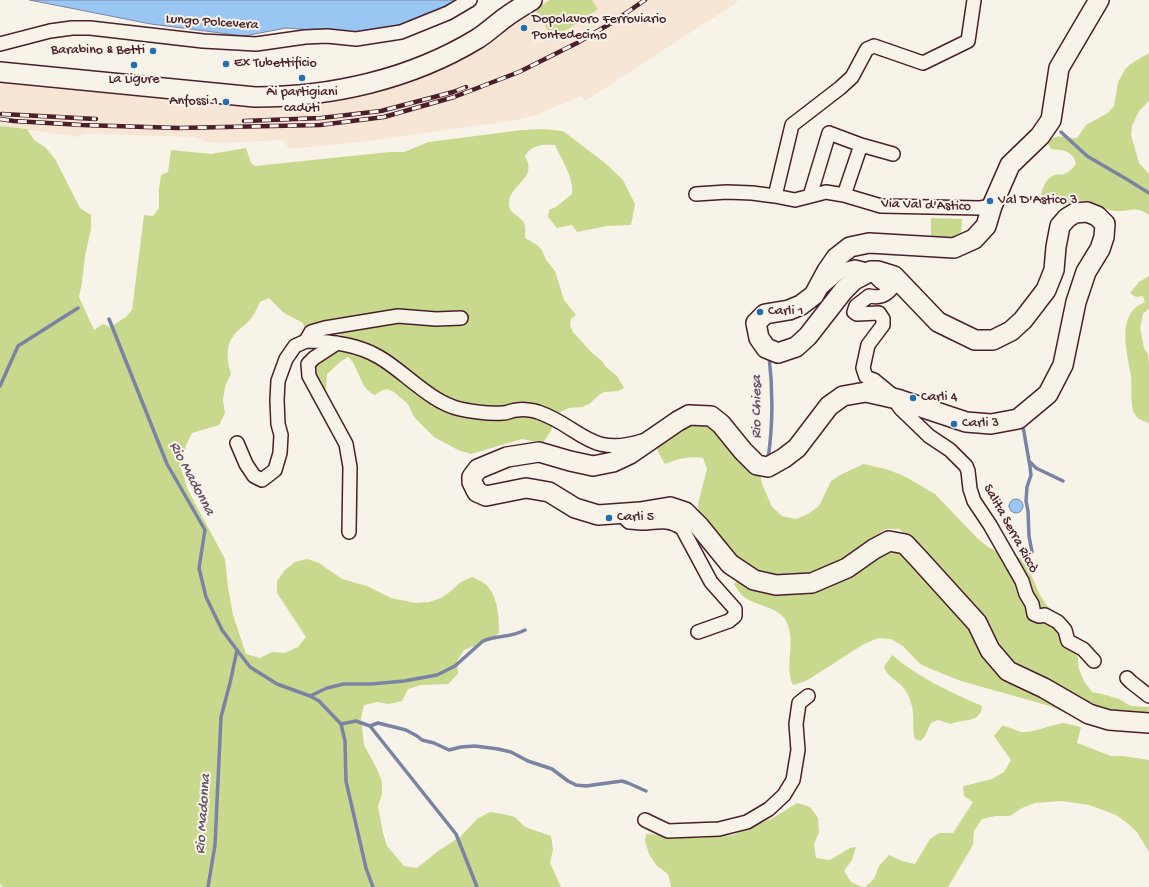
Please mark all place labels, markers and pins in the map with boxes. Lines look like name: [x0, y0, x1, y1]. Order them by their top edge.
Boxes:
place label: Dopolavoro Ferroviario Pontedecimo: [532, 12, 666, 44]
marker: Dopolavoro Ferroviario Pontedecimo: [519, 23, 529, 33]
place label: Barabino & Betti: [51, 43, 145, 59]
marker: Barabino & Betti: [148, 46, 158, 56]
place label: Ex Tubettificio: [234, 56, 317, 72]
marker: Ex Tubettificio: [221, 59, 231, 69]
marker: La Ligure: [129, 60, 139, 70]
place label: La Ligure: [108, 72, 160, 88]
marker: Ai partigiani caduti: [297, 73, 307, 83]
place label: Ai partigiani caduti: [266, 85, 338, 118]
place label: Anfossi 1: [169, 94, 218, 110]
marker: Anfossi 1: [221, 97, 231, 107]
place label: Val D'Astico 3: [998, 193, 1077, 209]
marker: Val D'Astico 3: [985, 196, 995, 206]
place label: Carli 1: [768, 304, 803, 320]
marker: Carli 1: [755, 307, 765, 317]
place label: Carli 4: [921, 390, 957, 406]
marker: Carli 4: [908, 393, 918, 403]
place label: Carli 3: [962, 416, 999, 432]
marker: Carli 3: [949, 419, 959, 429]
place label: Carli 5: [617, 510, 654, 526]
marker: Carli 5: [604, 513, 614, 523]

